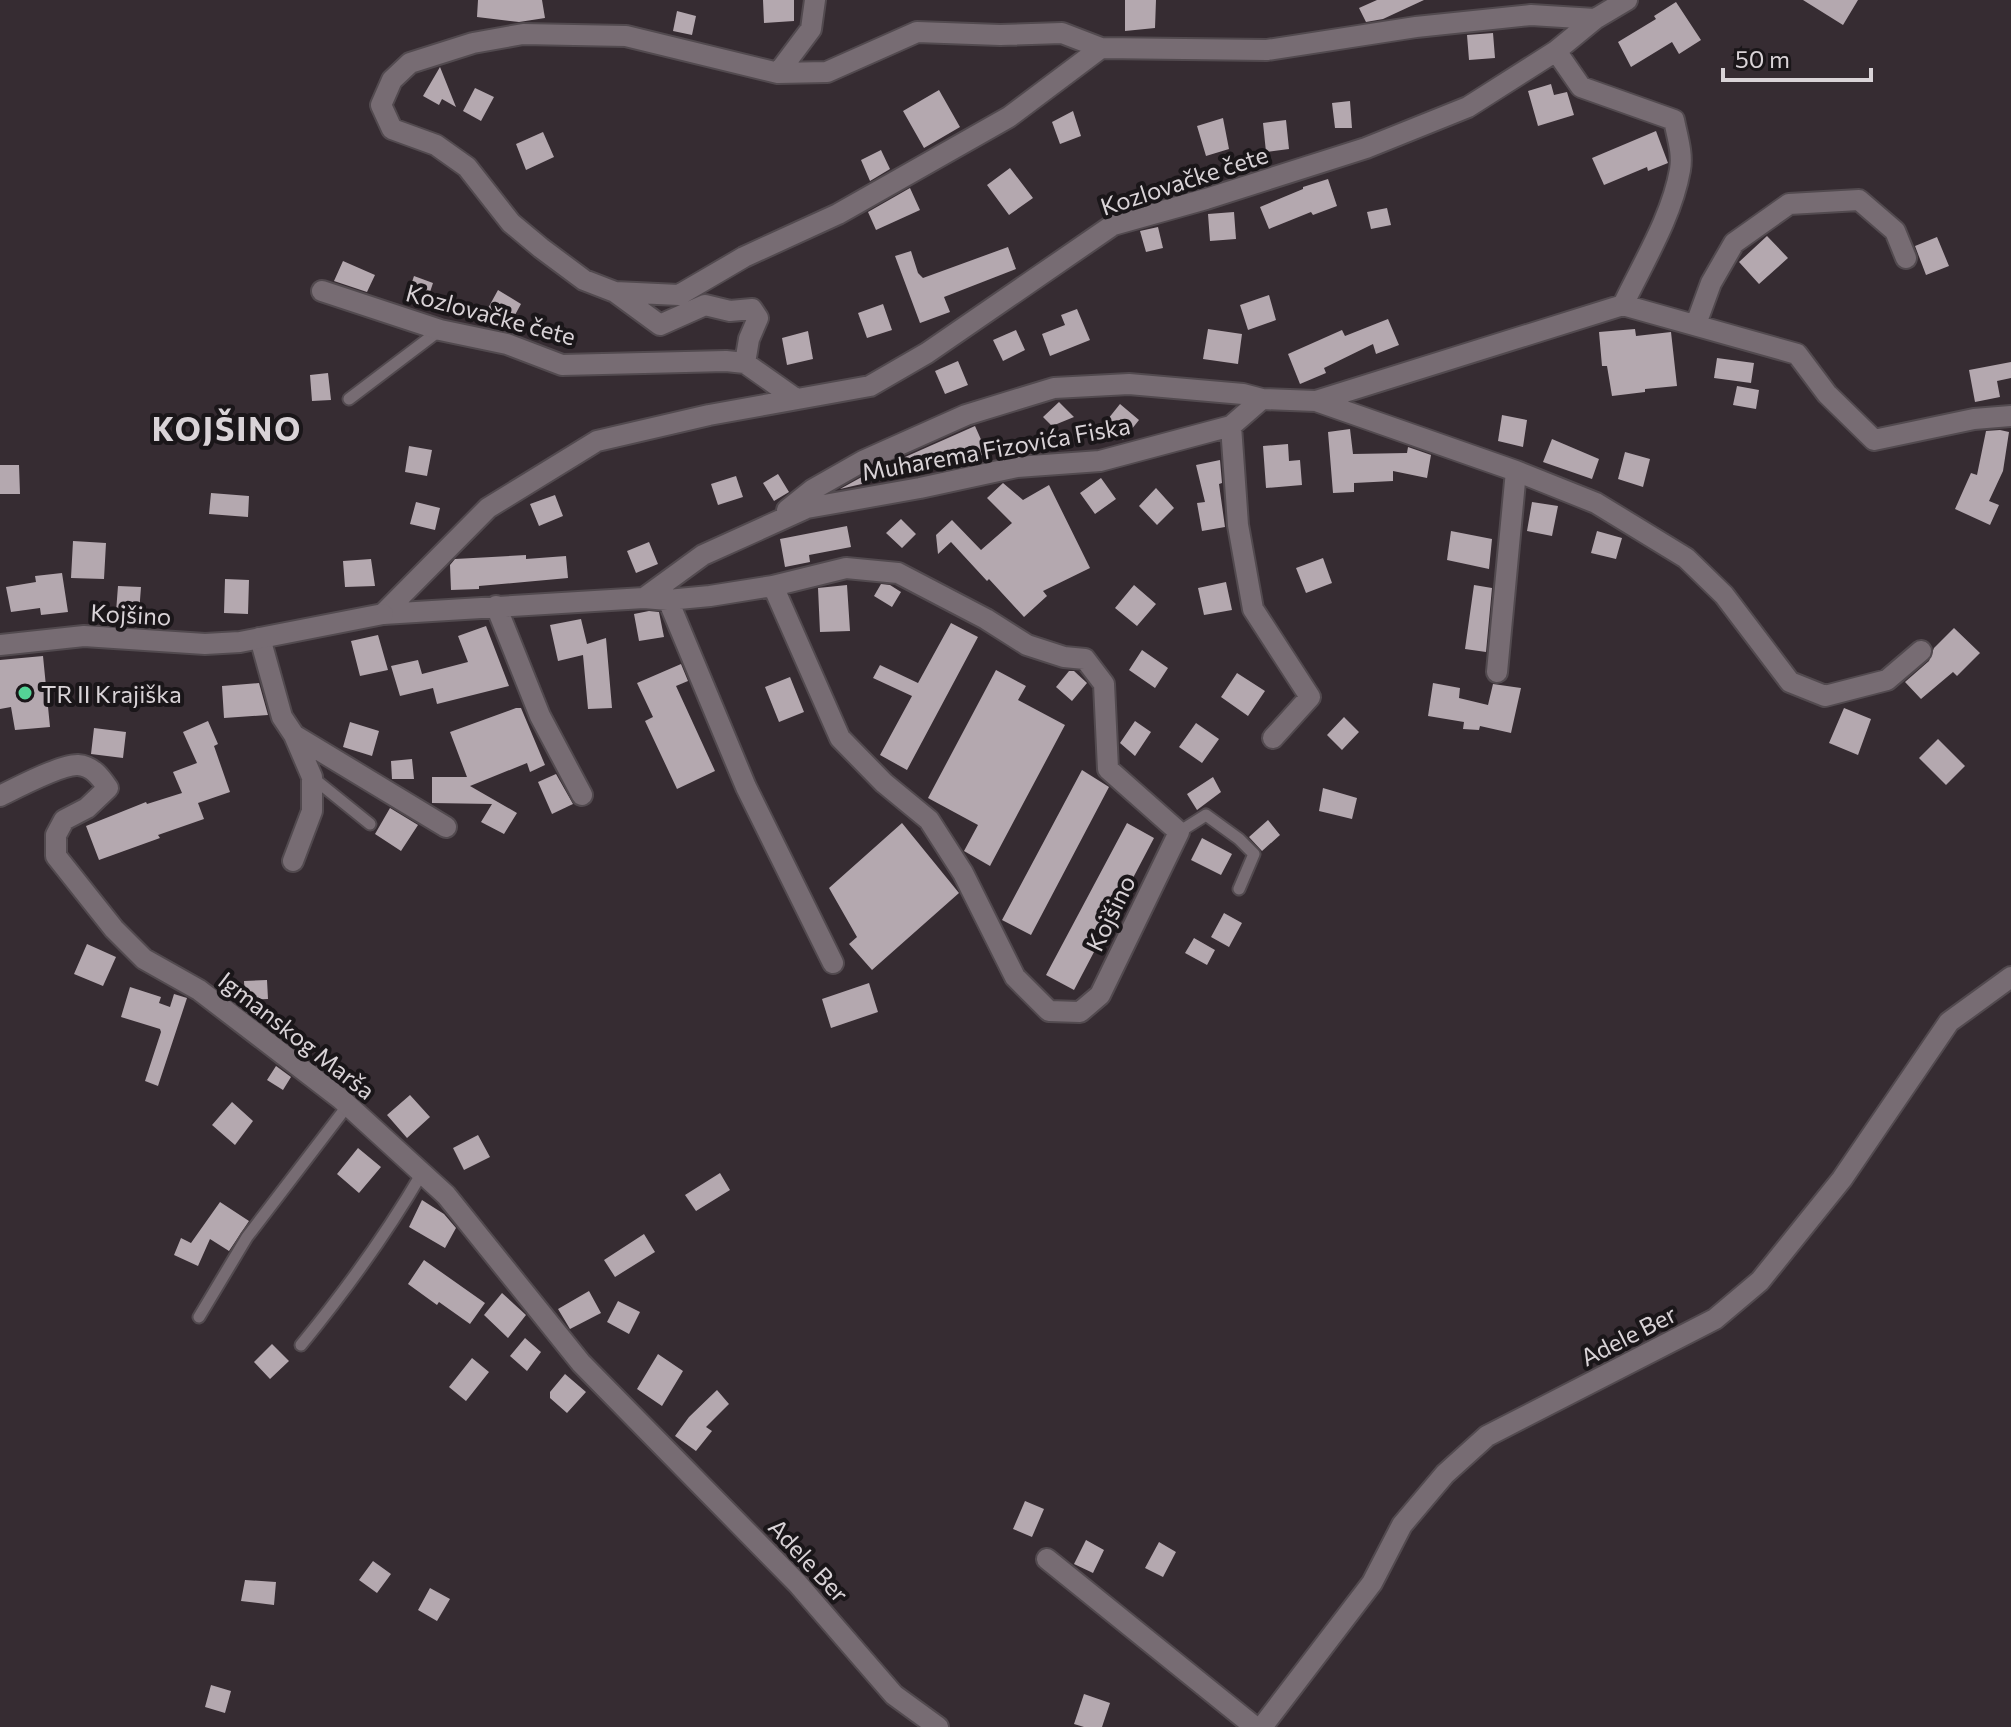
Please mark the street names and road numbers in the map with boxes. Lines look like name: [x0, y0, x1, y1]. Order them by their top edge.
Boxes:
street label: Kozlovačke čete: [1097, 139, 1271, 221]
street label: Kozlovačke čete: [403, 277, 579, 351]
street label: Muharema Fizovića Fiska: [859, 410, 1133, 486]
street label: Kojšino: [90, 597, 172, 631]
street label: Kojšino: [1079, 870, 1141, 956]
street label: Igmanskog Marša: [213, 965, 381, 1105]
street label: Adele Ber: [1575, 1298, 1681, 1371]
street label: Adele Ber: [763, 1512, 855, 1608]

